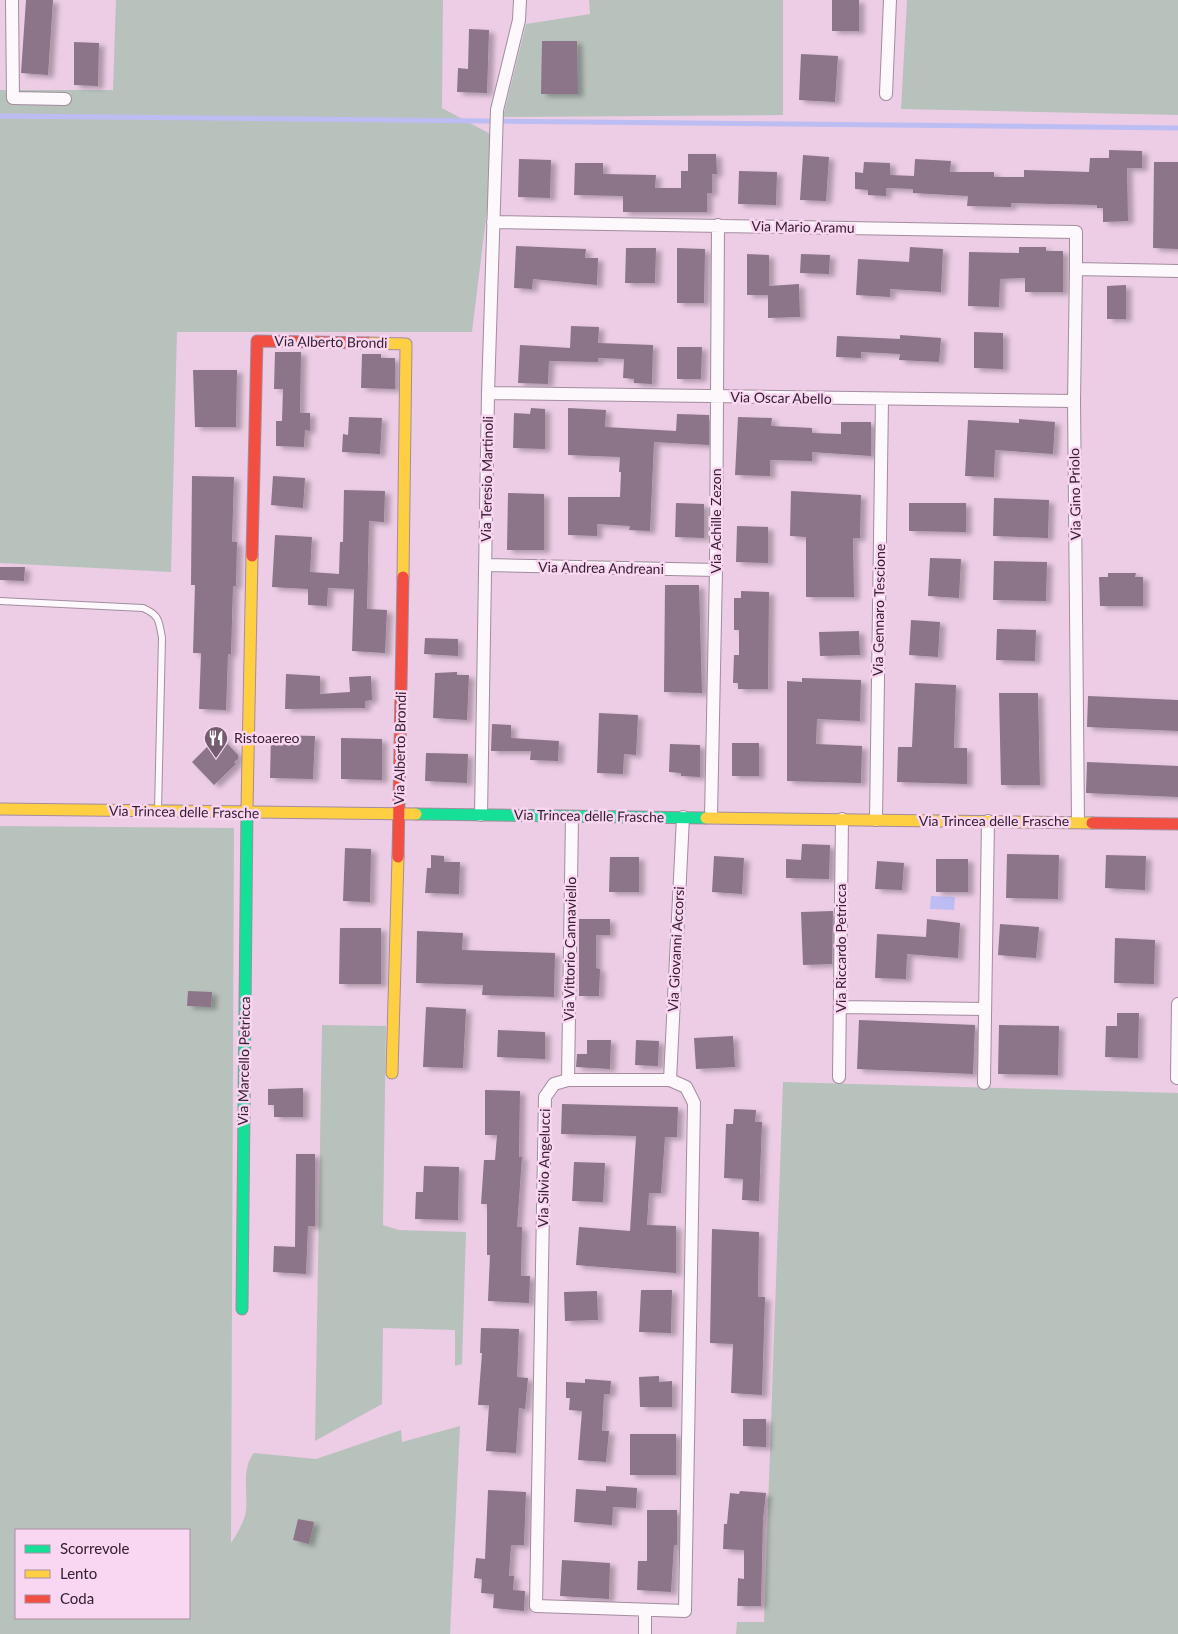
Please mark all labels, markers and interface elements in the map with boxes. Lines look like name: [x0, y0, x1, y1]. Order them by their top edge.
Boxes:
street label: Via Mario Aramu: [751, 217, 855, 236]
street label: Via Alberto Brondi: [274, 332, 388, 351]
street label: Via Oscar Abello: [730, 388, 832, 407]
street label: Via Teresio Martinoli: [477, 416, 496, 542]
street label: Via Gino Priolo: [1065, 448, 1084, 540]
street label: Via Achille Zezon: [707, 468, 724, 574]
street label: Via Gennaro Tescione: [869, 544, 888, 676]
street label: Via Andrea Andreani: [538, 558, 664, 577]
street label: Via Alberto Brondi: [390, 691, 409, 805]
restaurant icon: Ristoaereo: [203, 725, 229, 759]
place label: Ristoaereo: [234, 729, 300, 746]
street label: Via Trincea delle Frasche: [109, 802, 259, 821]
street label: Via Trincea delle Frasche: [514, 806, 664, 825]
street label: Via Trincea delle Frasche: [919, 812, 1069, 829]
street label: Via Vittorio Cannaviello: [560, 877, 579, 1021]
street label: Via Riccardo Petricca: [832, 884, 849, 1012]
street label: Via Giovanni Accorsi: [664, 886, 687, 1012]
street label: Via Marcello Petricca: [234, 996, 253, 1126]
street label: Via Silvio Angelucci: [534, 1108, 553, 1228]
legend: [15, 1529, 190, 1619]
text: Scorrevole: [60, 1539, 130, 1557]
text: Lento: [60, 1564, 97, 1582]
text: Coda: [60, 1589, 94, 1607]

